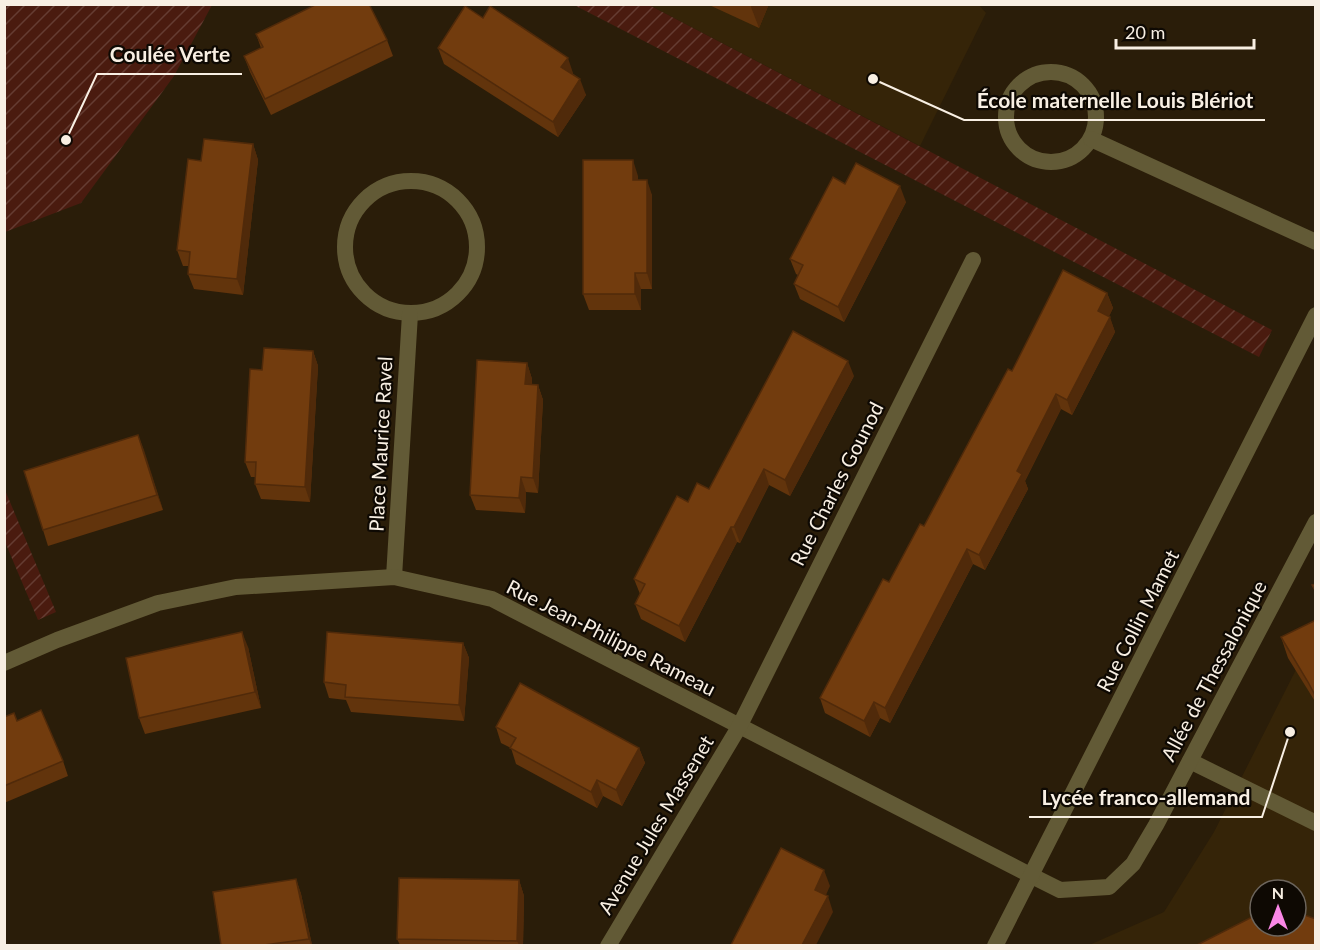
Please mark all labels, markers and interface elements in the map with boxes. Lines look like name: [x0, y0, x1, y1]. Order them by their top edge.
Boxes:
scale bar: [1116, 12, 1254, 50]
text: 20 m: [1125, 21, 1165, 43]
callout: Coulée Verte: [97, 35, 242, 74]
text: Coulée Verte: [110, 41, 230, 66]
callout: École maternelle Louis Blériot: [964, 81, 1265, 120]
text: École maternelle Louis Blériot: [977, 87, 1254, 112]
street label: Place Maurice Ravel: [363, 356, 397, 532]
street label: Rue Charles Gounod: [784, 398, 888, 569]
street label: Rue Collin Mamet: [1091, 545, 1183, 696]
street label: Rue Jean-Philippe Rameau: [503, 574, 720, 700]
street label: Allée de Thessalonique: [1155, 576, 1271, 765]
street label: Avenue Jules Massenet: [592, 731, 718, 918]
callout: Lycée franco-allemand: [1029, 778, 1262, 817]
text: Lycée franco-allemand: [1041, 784, 1251, 809]
north arrow: [1248, 878, 1308, 938]
text: N: [1272, 883, 1284, 902]

